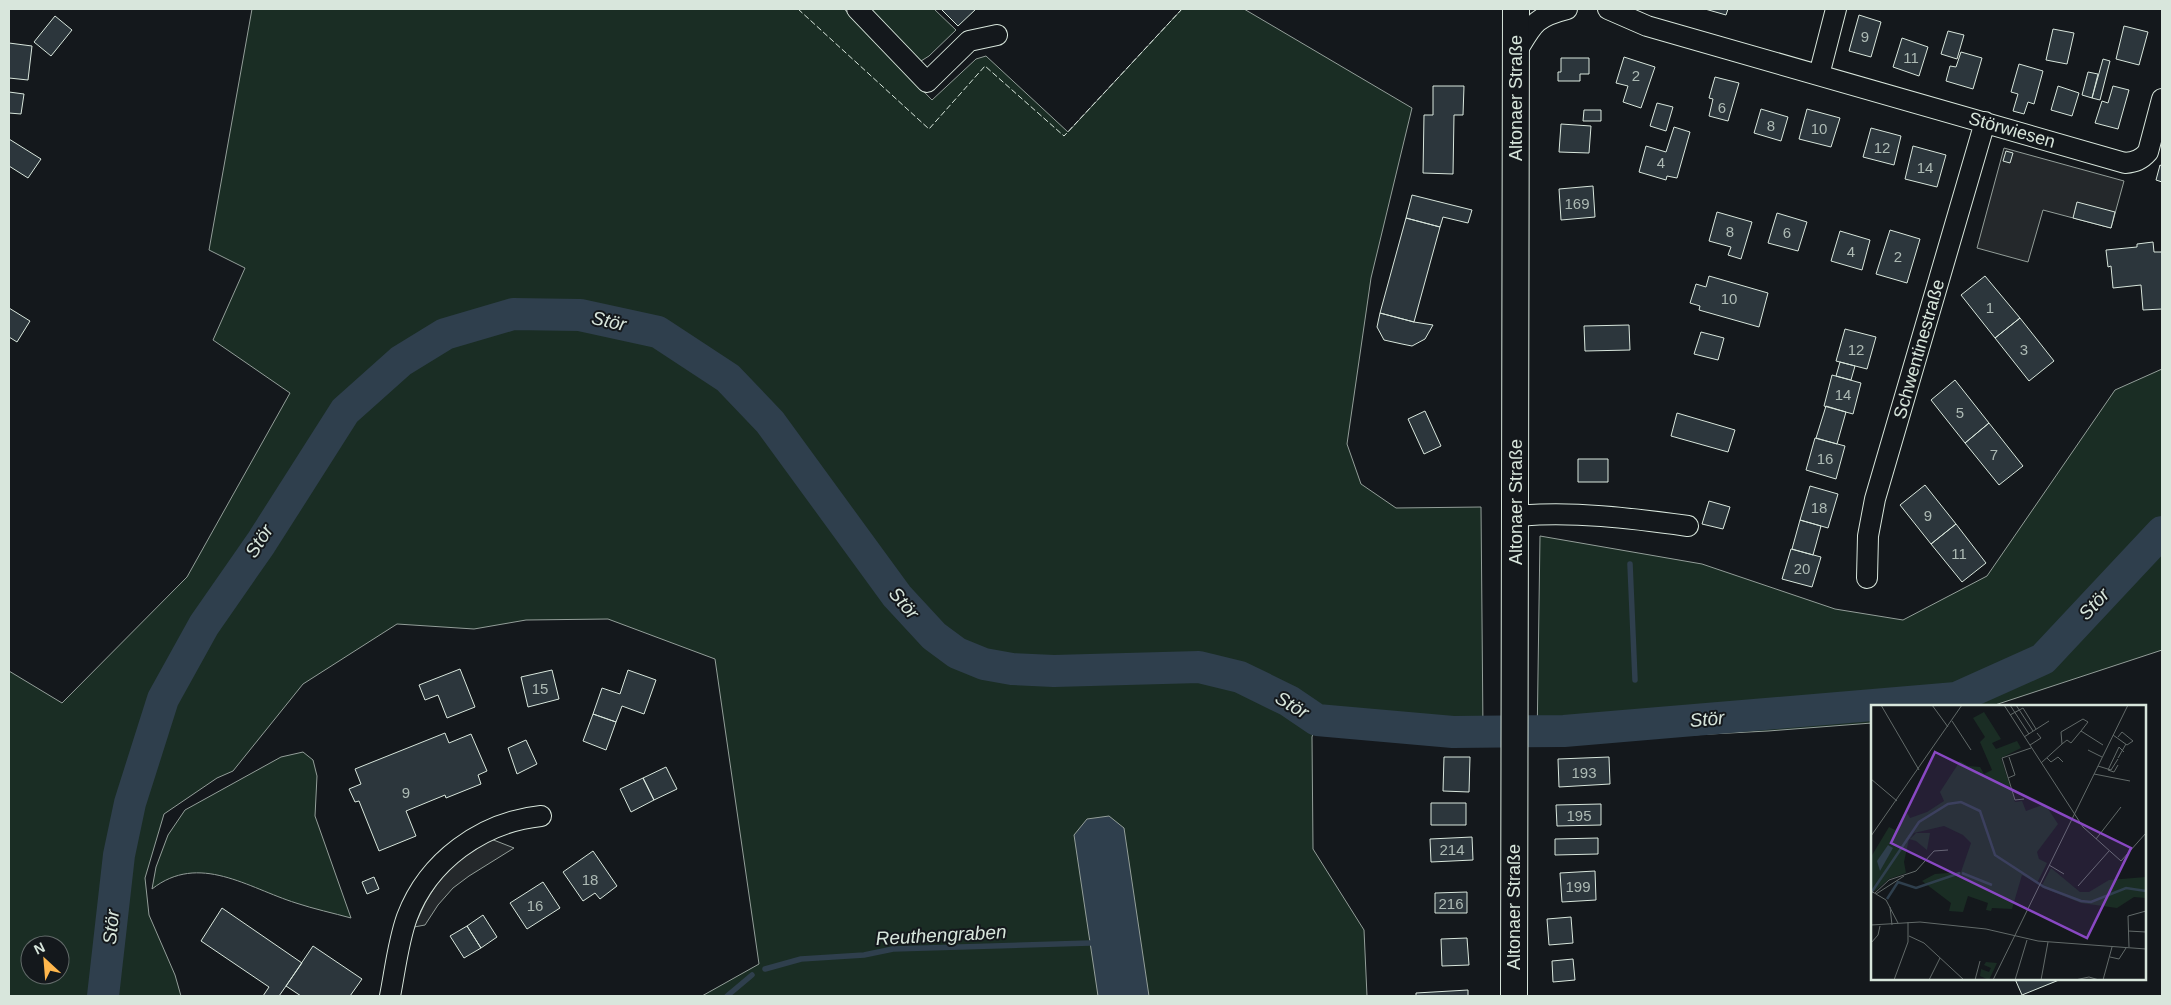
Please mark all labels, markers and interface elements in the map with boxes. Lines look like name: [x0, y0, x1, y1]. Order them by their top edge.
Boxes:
house number: 9: [1861, 28, 1869, 45]
street label: Altonaer Straße: [1506, 35, 1526, 161]
house number: 11: [1903, 49, 1919, 66]
house number: 2: [1632, 67, 1640, 84]
house number: 6: [1718, 99, 1726, 116]
street label: Störwiesen: [1966, 108, 2058, 152]
house number: 8: [1767, 117, 1775, 134]
house number: 10: [1811, 120, 1827, 137]
house number: 12: [1874, 139, 1890, 156]
house number: 4: [1657, 154, 1665, 171]
house number: 14: [1917, 159, 1933, 176]
house number: 169: [1564, 195, 1590, 212]
house number: 8: [1726, 223, 1734, 240]
house number: 6: [1783, 224, 1791, 241]
house number: 4: [1847, 243, 1855, 260]
house number: 2: [1894, 248, 1902, 265]
street label: Schwentinestraße: [1890, 277, 1948, 421]
house number: 10: [1721, 290, 1737, 307]
house number: 1: [1986, 299, 1994, 316]
water label: Stör: [590, 307, 629, 335]
house number: 12: [1848, 341, 1864, 358]
house number: 3: [2020, 341, 2028, 358]
house number: 14: [1835, 386, 1851, 403]
house number: 5: [1956, 404, 1964, 421]
street label: Altonaer Straße: [1506, 439, 1526, 565]
house number: 7: [1990, 446, 1998, 463]
house number: 16: [1817, 450, 1833, 467]
house number: 18: [1811, 499, 1827, 516]
house number: 9: [1924, 507, 1932, 524]
water label: Stör: [241, 520, 278, 561]
house number: 11: [1951, 545, 1967, 562]
house number: 20: [1794, 560, 1810, 577]
water label: Stör: [885, 583, 924, 624]
water label: Stör: [2074, 584, 2114, 624]
house number: 15: [532, 680, 548, 697]
water label: Stör: [1272, 687, 1313, 723]
inset map: [1871, 705, 2146, 980]
water label: Stör: [1689, 707, 1726, 731]
house number: 193: [1571, 764, 1597, 781]
house number: 9: [402, 784, 410, 801]
house number: 195: [1566, 807, 1592, 824]
house number: 214: [1439, 841, 1465, 858]
street label: Altonaer Straße: [1504, 844, 1524, 970]
house number: 18: [582, 871, 598, 888]
house number: 199: [1565, 878, 1591, 895]
house number: 216: [1438, 895, 1464, 912]
house number: 16: [527, 897, 543, 914]
water label: Stör: [99, 908, 123, 945]
water label: Reuthengraben: [875, 921, 1007, 949]
north arrow: [20, 935, 70, 985]
text: N: [31, 939, 47, 958]

